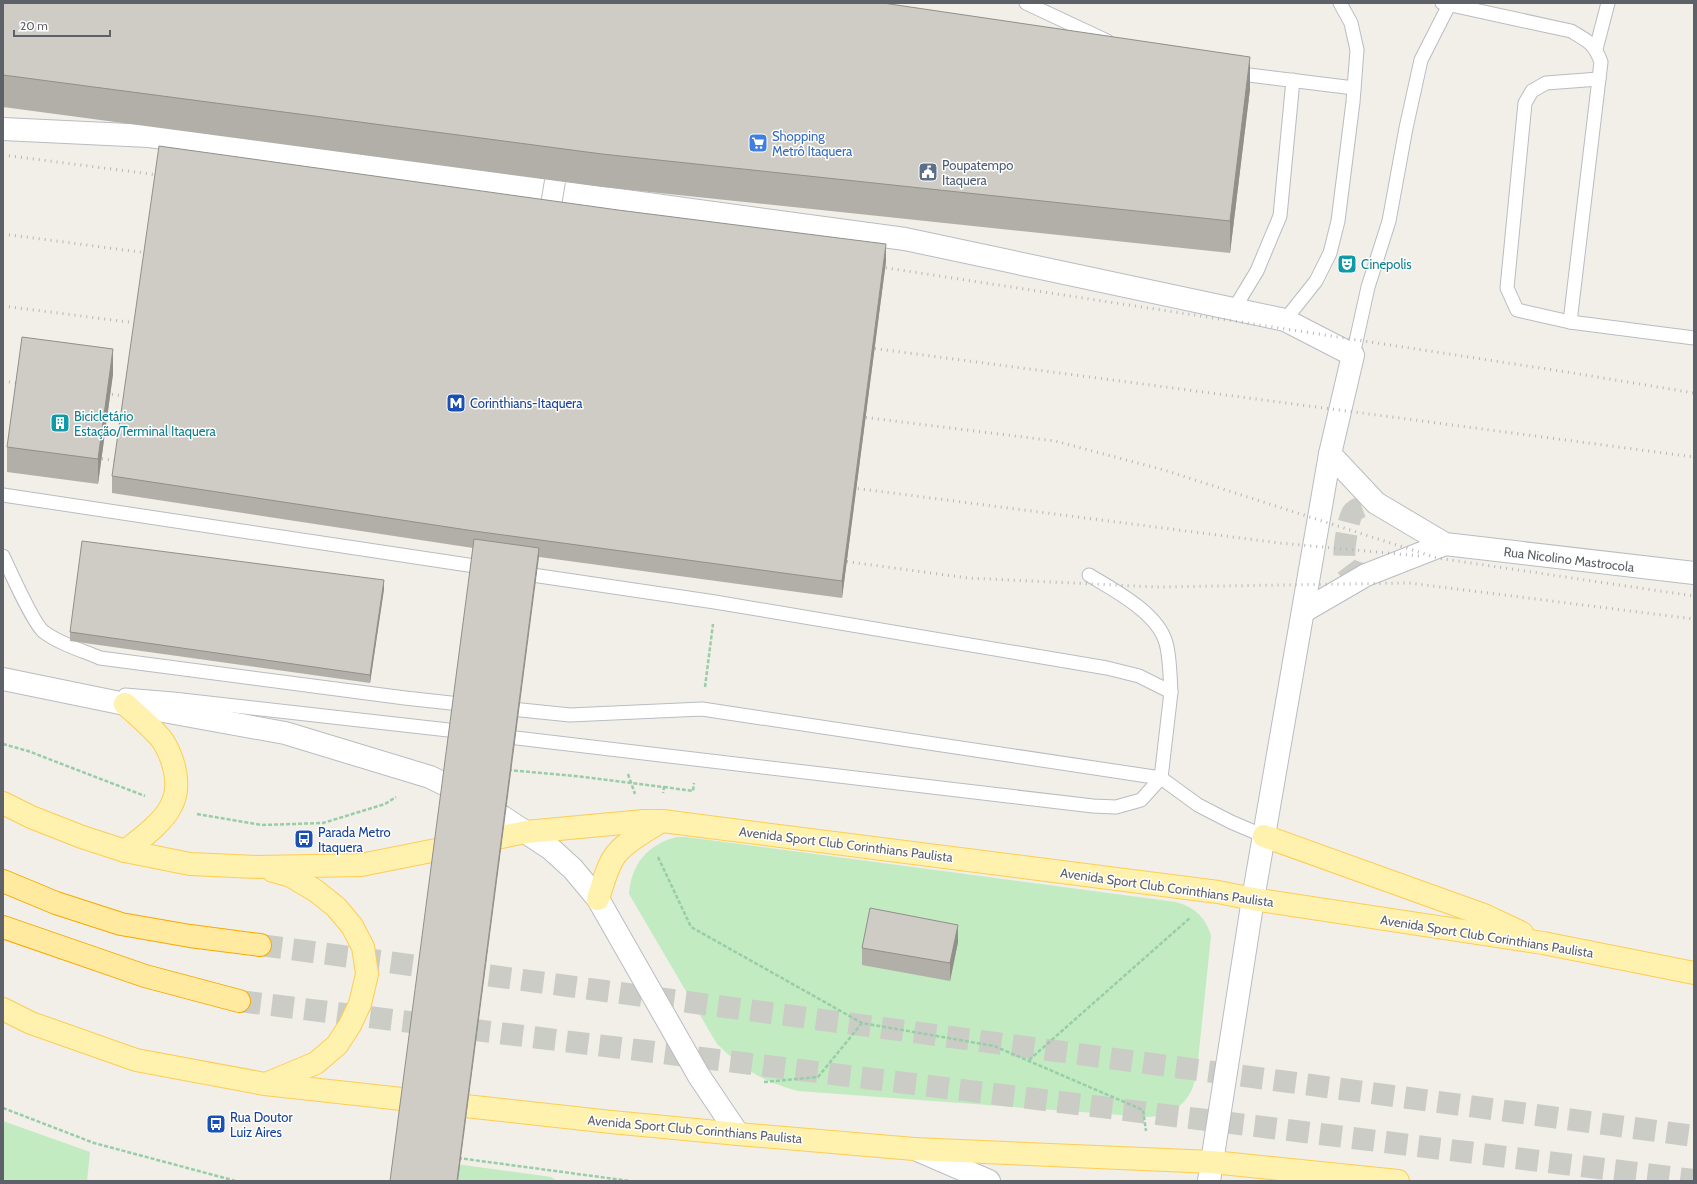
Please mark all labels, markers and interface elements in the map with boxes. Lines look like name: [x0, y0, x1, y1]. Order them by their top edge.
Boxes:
scale bar: [14, 12, 110, 38]
text: 20 m: [20, 18, 48, 33]
place label: Shopping Metrô Itaquera: [772, 128, 853, 159]
supermarket icon: Shopping Metrô Itaquera: [747, 132, 769, 154]
place label: Poupatempo Itaquera: [942, 157, 1013, 188]
public building icon: Poupatempo Itaquera: [917, 161, 939, 183]
theatre icon: Cinepolis: [1336, 253, 1358, 275]
place label: Cinepolis: [1361, 256, 1412, 272]
metro station icon: Corinthians-Itaquera: [445, 392, 467, 414]
place label: Corinthians-Itaquera: [470, 395, 583, 411]
place label: Bicicletário Estação/Terminal Itaquera: [74, 408, 216, 439]
building icon: Bicicletário Estação/Terminal Itaquera: [49, 412, 71, 434]
street label: Rua Nicolino Mastrocola: [1503, 543, 1636, 575]
street label: Avenida Sport Club Corinthians Paulista: [738, 823, 955, 865]
place label: Parada Metro Itaquera: [318, 824, 391, 855]
bus stop icon: Parada Metro Itaquera: [293, 828, 315, 850]
street label: Avenida Sport Club Corinthians Paulista: [1059, 864, 1276, 910]
street label: Avenida Sport Club Corinthians Paulista: [1379, 911, 1595, 961]
place label: Rua Doutor Luiz Aires: [230, 1109, 293, 1140]
street label: Avenida Sport Club Corinthians Paulista: [587, 1112, 804, 1146]
bus stop icon: Rua Doutor Luiz Aires: [205, 1113, 227, 1135]

